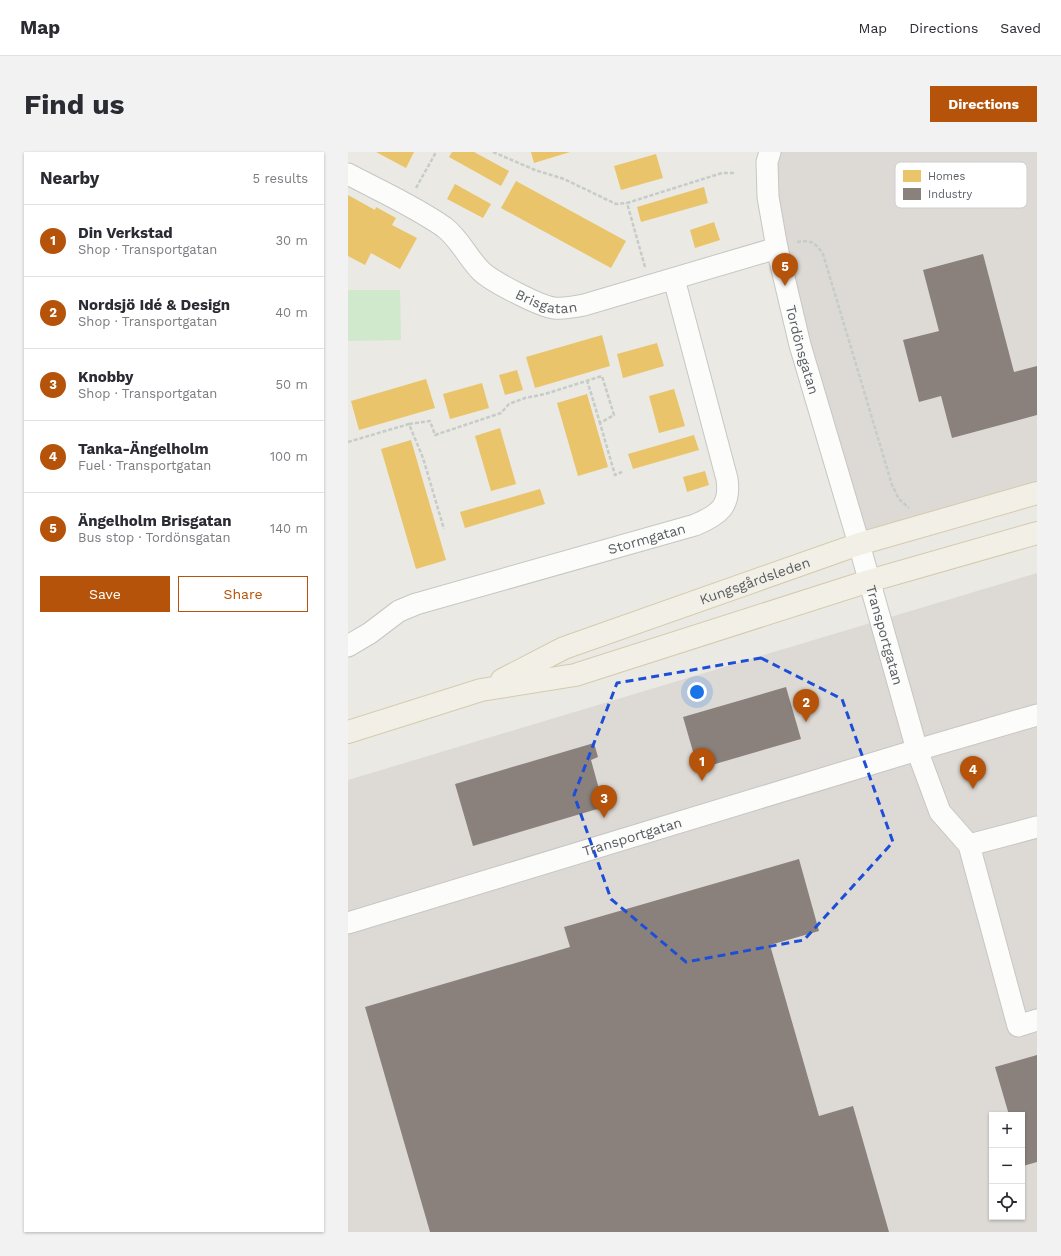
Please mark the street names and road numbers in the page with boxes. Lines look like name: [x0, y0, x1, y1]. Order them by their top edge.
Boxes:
street label: Brisgatan: [513, 286, 578, 316]
street label: Tordönsgatan: [783, 303, 822, 396]
street label: Stormgatan: [606, 520, 687, 557]
street label: Kungsgårdsleden: [697, 554, 812, 608]
street label: Transportgatan: [863, 583, 906, 687]
street label: Transportgatan: [581, 814, 684, 859]

